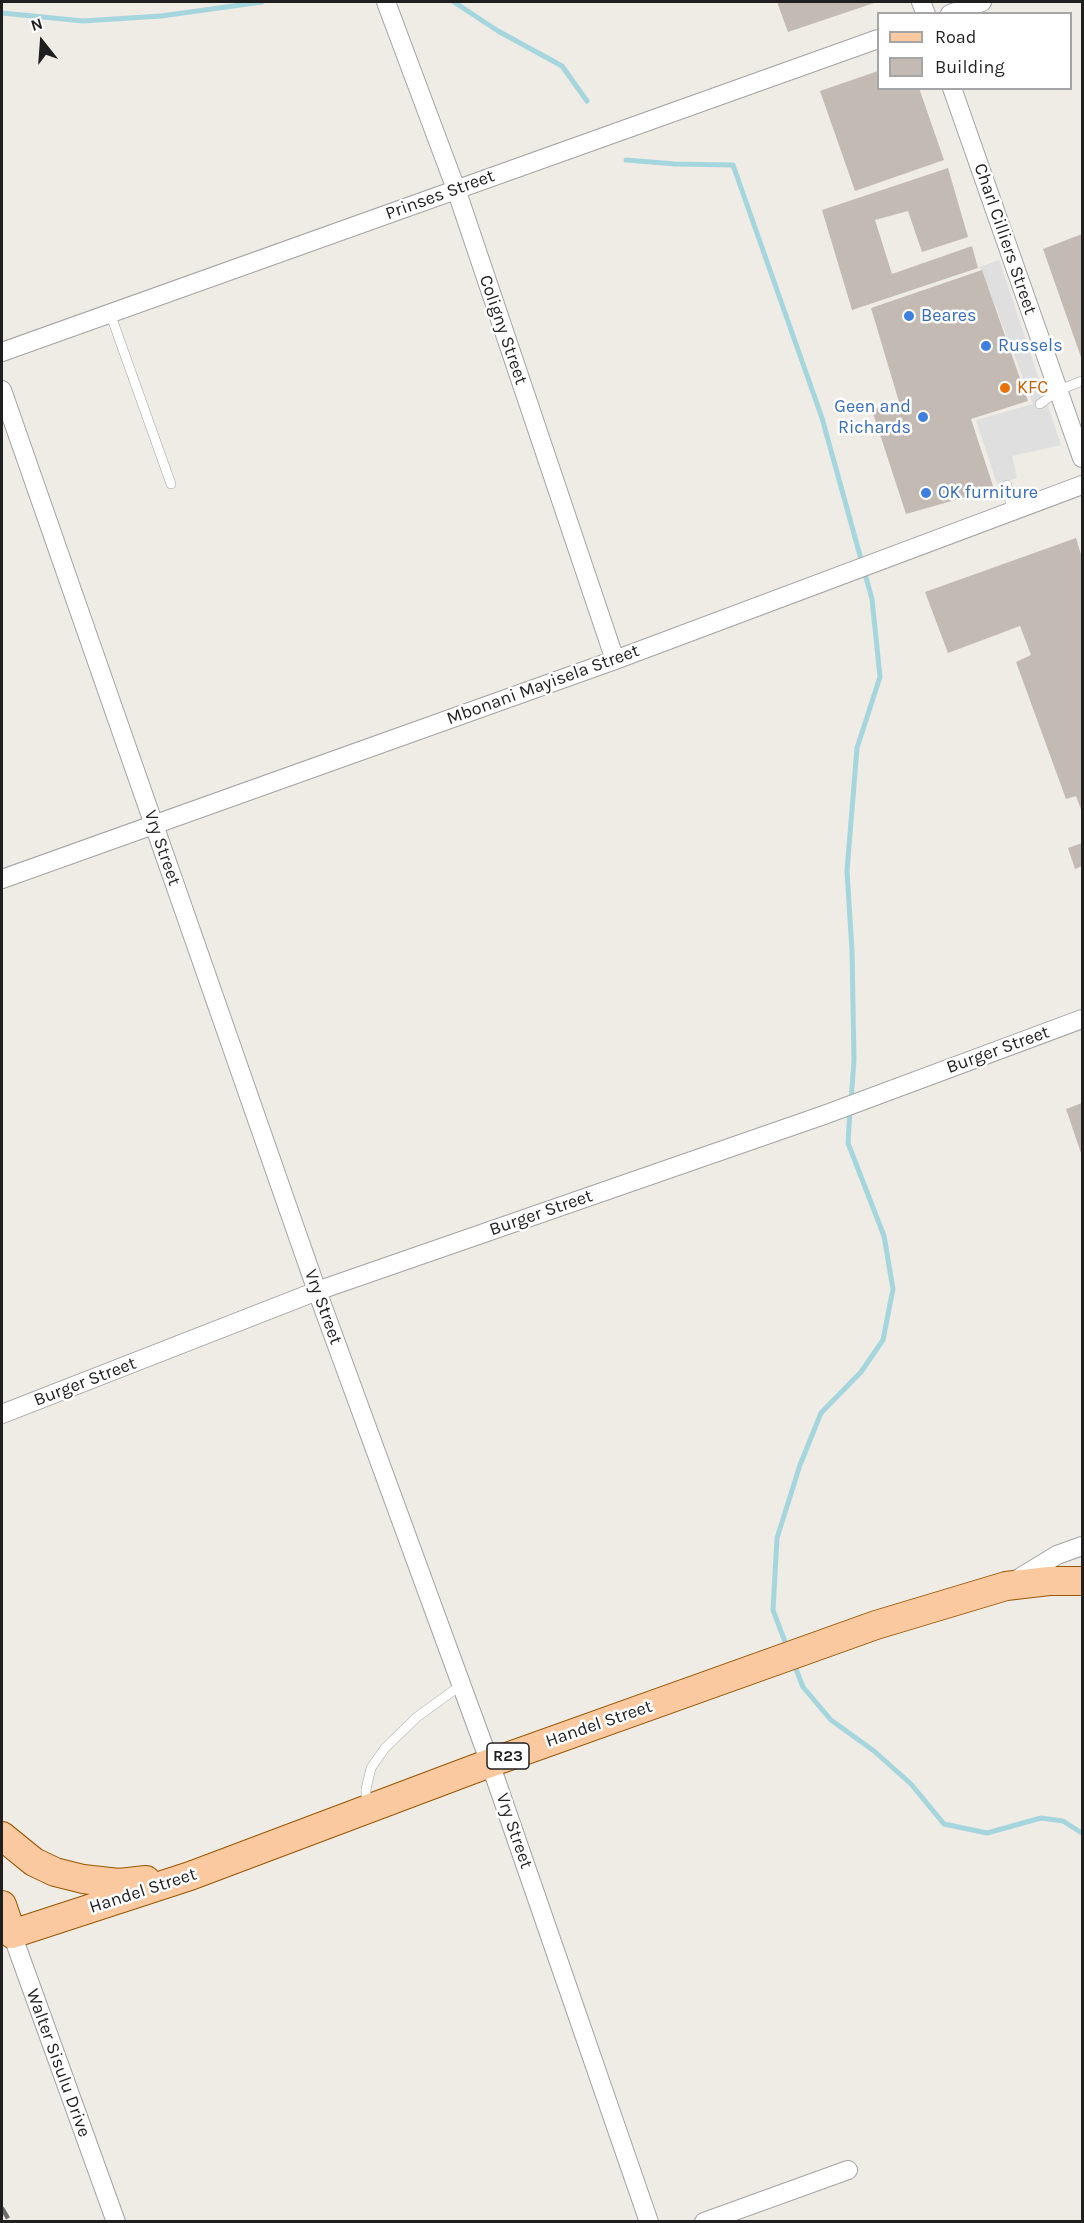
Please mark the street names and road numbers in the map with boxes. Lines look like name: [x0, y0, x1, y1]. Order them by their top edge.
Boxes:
street label: Charl Cilliers Street: [969, 161, 1041, 317]
street label: Prinses Street: [382, 165, 498, 225]
street label: Coligny Street: [474, 272, 532, 388]
street label: Mbonani Mayisela Street: [444, 640, 642, 730]
street label: Vry Street: [139, 807, 185, 889]
street label: Burger Street: [944, 1021, 1052, 1079]
street label: Burger Street: [486, 1185, 596, 1241]
street label: Vry Street: [299, 1266, 347, 1348]
street label: Burger Street: [31, 1353, 139, 1411]
street label: Handel Street: [543, 1696, 655, 1752]
road number: R23: [487, 1743, 529, 1769]
street label: Vry Street: [491, 1790, 537, 1872]
street label: Handel Street: [87, 1864, 199, 1918]
street label: Walter Sisulu Drive: [21, 1986, 95, 2140]

